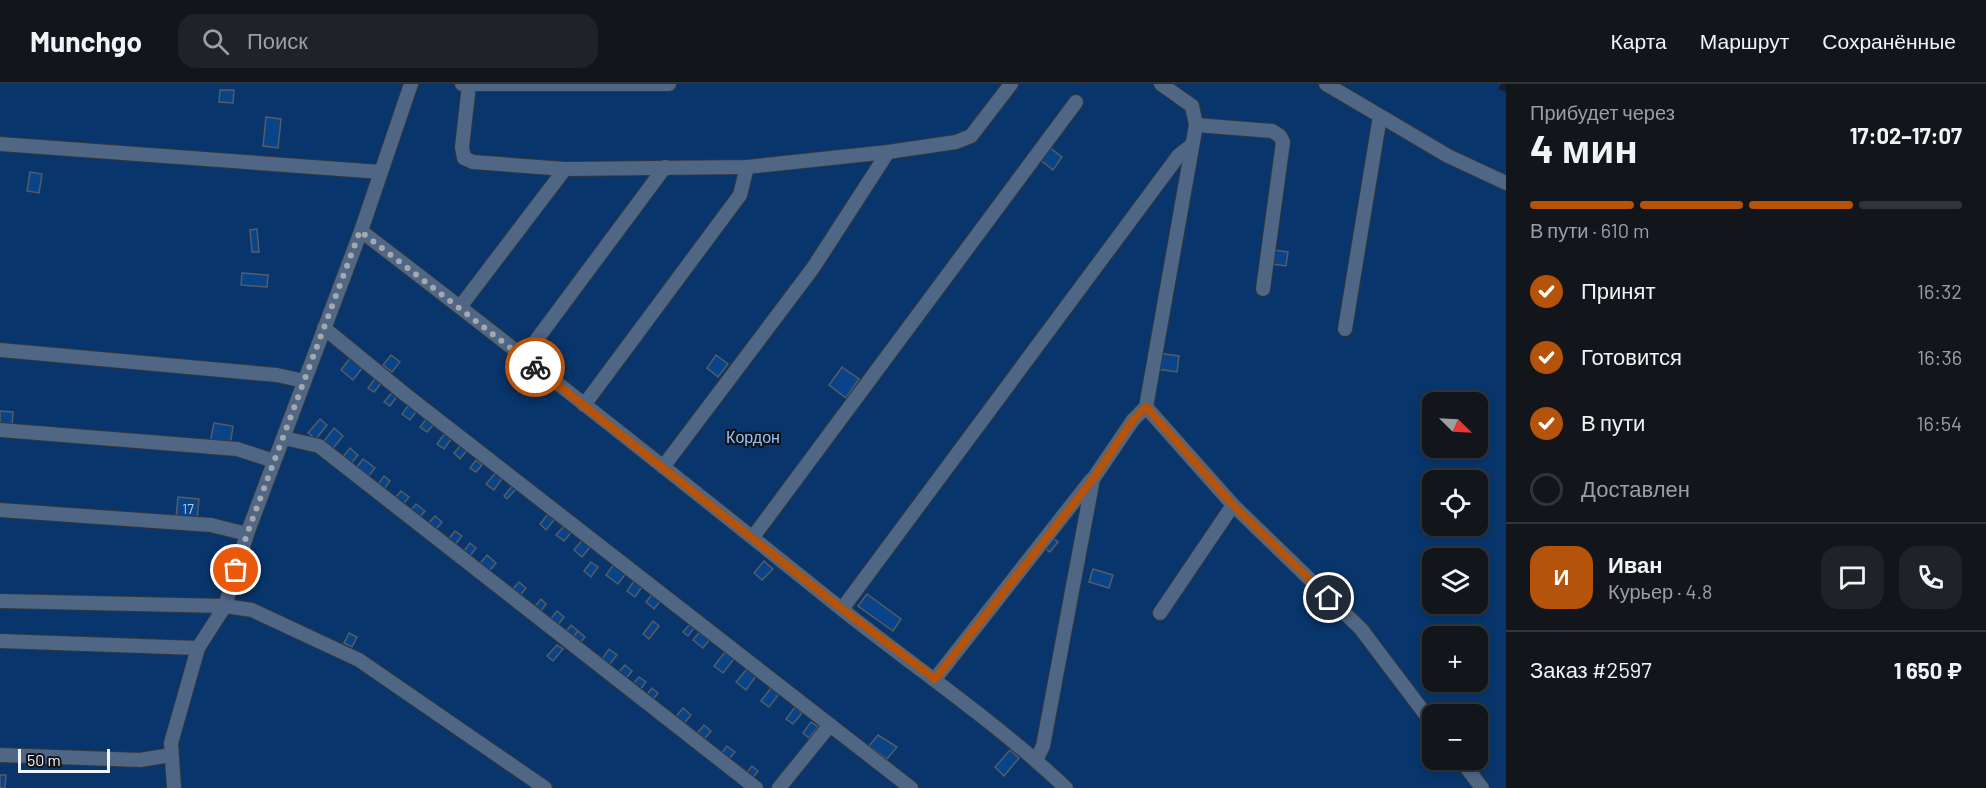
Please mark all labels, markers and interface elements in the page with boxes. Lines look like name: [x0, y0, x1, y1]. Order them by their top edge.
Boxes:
search box: [178, 14, 598, 68]
text: Munchgo: [30, 24, 142, 58]
icon: search: [199, 25, 232, 58]
text: Поиск: [247, 27, 308, 53]
text: Карта: [1611, 28, 1667, 53]
text: Маршрут: [1700, 28, 1789, 53]
text: Сохранённые: [1822, 28, 1956, 53]
text: Прибудет через: [1530, 100, 1675, 124]
text: 17:02–17:07: [1850, 122, 1962, 148]
text: 4 мин: [1530, 124, 1638, 171]
text: В пути · 610 m: [1530, 218, 1649, 242]
icon: check: [1530, 275, 1563, 308]
text: Принят: [1581, 277, 1655, 303]
text: 16:32: [1917, 279, 1962, 303]
courier: [505, 337, 565, 397]
icon: check: [1530, 341, 1563, 374]
text: Готовится: [1581, 343, 1682, 369]
text: 16:36: [1917, 345, 1962, 369]
icon: bike: [519, 351, 552, 384]
north arrow: [1422, 392, 1488, 458]
map controls: [1422, 392, 1488, 770]
icon: check: [1530, 407, 1563, 440]
text: В пути: [1581, 409, 1645, 435]
text: 16:54: [1917, 411, 1962, 435]
park label: Кордон: [726, 427, 780, 446]
button: locate: [1422, 470, 1488, 536]
text: Доставлен: [1581, 475, 1690, 501]
house number: 17: [182, 500, 194, 517]
pin: [210, 544, 261, 595]
button: chat: [1821, 546, 1884, 609]
button: phone: [1899, 546, 1962, 609]
button: layers: [1422, 548, 1488, 614]
text: Иван: [1608, 551, 1663, 577]
icon: bag: [219, 553, 252, 586]
text: И: [1554, 563, 1569, 589]
pin: [1303, 572, 1354, 623]
text: Курьер · 4.8: [1608, 579, 1712, 603]
icon: home: [1312, 581, 1345, 614]
button: +: [1422, 626, 1488, 692]
text: Заказ #2597: [1530, 656, 1652, 682]
text: 1 650 ₽: [1894, 657, 1962, 683]
button: −: [1422, 704, 1488, 770]
scale bar: [18, 746, 110, 774]
text: 50 m: [27, 750, 61, 769]

